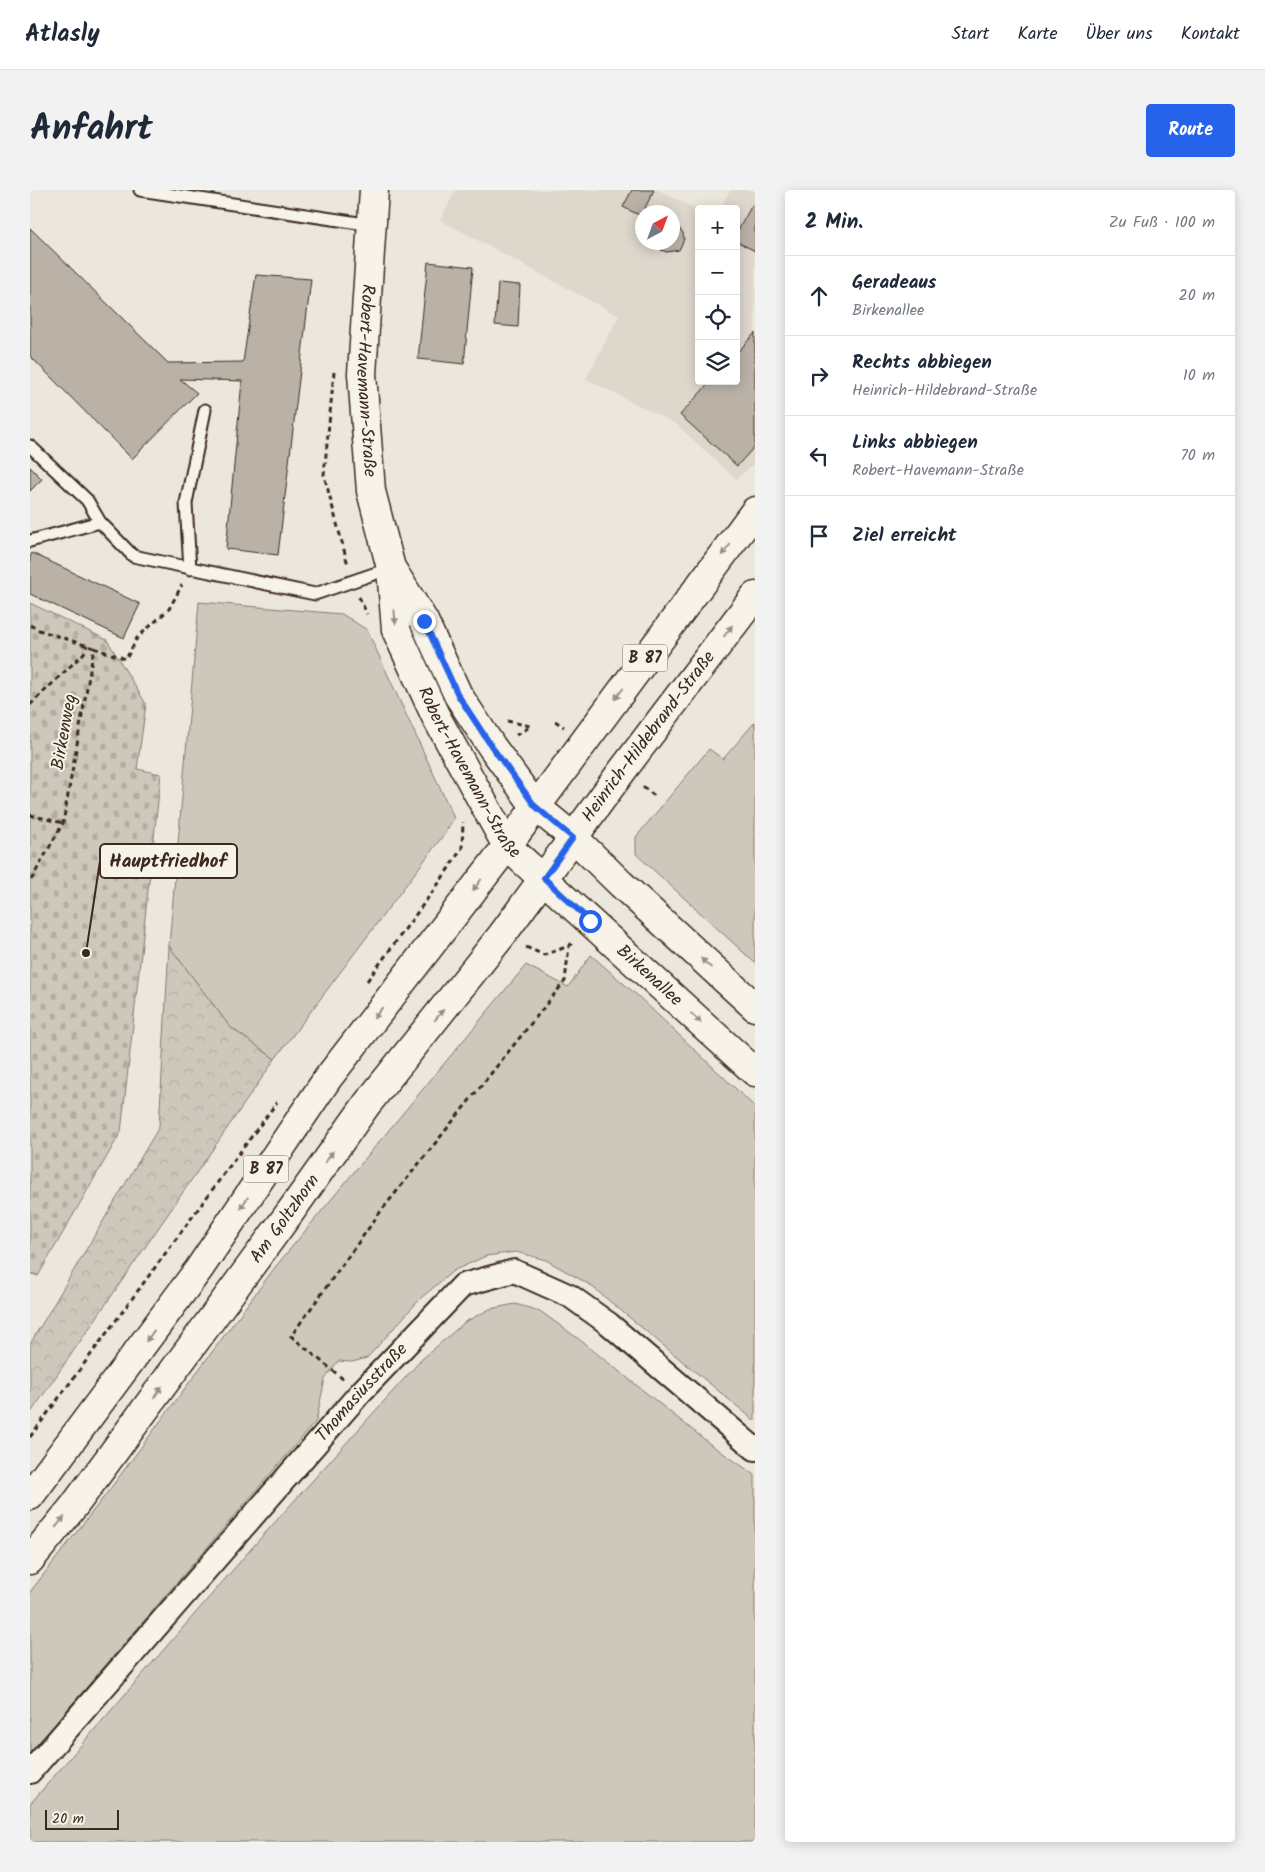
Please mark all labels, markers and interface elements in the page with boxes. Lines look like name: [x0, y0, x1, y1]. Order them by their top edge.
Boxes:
text: Atlasly: [25, 15, 100, 54]
text: Start: [951, 20, 989, 49]
text: Karte: [1017, 20, 1057, 49]
text: Über uns: [1085, 20, 1153, 49]
text: Kontakt: [1181, 20, 1240, 49]
text: Anfahrt: [30, 102, 153, 158]
button: Route: [1146, 104, 1235, 157]
north arrow: [635, 205, 680, 250]
map controls: [695, 205, 740, 385]
button: +: [695, 205, 740, 250]
text: 2 Min.: [805, 206, 863, 239]
text: Zu Fuß · 100 m: [1109, 210, 1215, 235]
button: −: [695, 250, 740, 295]
text: Geradeaus: [852, 268, 937, 298]
icon: ahead: [805, 282, 833, 310]
street label: Robert-Havemann-Straße: [347, 283, 384, 478]
text: 20 m: [1179, 283, 1215, 308]
button: locate: [695, 295, 740, 340]
text: Birkenallee: [852, 298, 924, 323]
button: layers: [695, 340, 740, 385]
text: Rechts abbiegen: [852, 348, 992, 378]
icon: right: [805, 362, 833, 390]
text: 10 m: [1183, 363, 1215, 388]
text: Heinrich-Hildebrand-Straße: [852, 378, 1037, 403]
text: Links abbiegen: [852, 428, 978, 458]
icon: left: [805, 442, 833, 470]
text: 70 m: [1180, 443, 1215, 468]
text: Robert-Havemann-Straße: [852, 458, 1024, 483]
text: Ziel erreicht: [852, 521, 957, 551]
icon: arrive: [805, 522, 833, 550]
one-way arrow: [721, 543, 731, 557]
one-way arrow: [391, 609, 399, 625]
route end: [413, 610, 436, 633]
one-way arrow: [723, 625, 734, 638]
road number: B 87: [622, 644, 668, 672]
street label: Heinrich-Hildebrand-Straße: [574, 645, 723, 829]
street label: Robert-Havemann-Straße: [409, 682, 527, 866]
one-way arrow: [613, 687, 624, 700]
street label: Birkenweg: [44, 692, 86, 772]
callout: Hauptfriedhof: [100, 844, 237, 878]
text: Hauptfriedhof: [109, 847, 228, 877]
one-way arrow: [472, 878, 482, 892]
route start: [579, 910, 602, 933]
street label: Birkenallee: [609, 938, 689, 1014]
one-way arrow: [700, 957, 713, 968]
one-way arrow: [373, 1006, 383, 1020]
one-way arrow: [433, 1008, 444, 1021]
one-way arrow: [690, 1012, 702, 1024]
one-way arrow: [324, 1151, 334, 1164]
road number: B 87: [244, 1156, 288, 1182]
street label: Am Goltzhorn: [243, 1168, 327, 1270]
one-way arrow: [239, 1196, 248, 1210]
one-way arrow: [145, 1329, 155, 1342]
street label: Thomasiusstraße: [309, 1336, 415, 1449]
one-way arrow: [152, 1386, 163, 1399]
one-way arrow: [55, 1516, 66, 1529]
scale bar: [45, 1807, 119, 1830]
text: 20 m: [52, 1808, 84, 1830]

